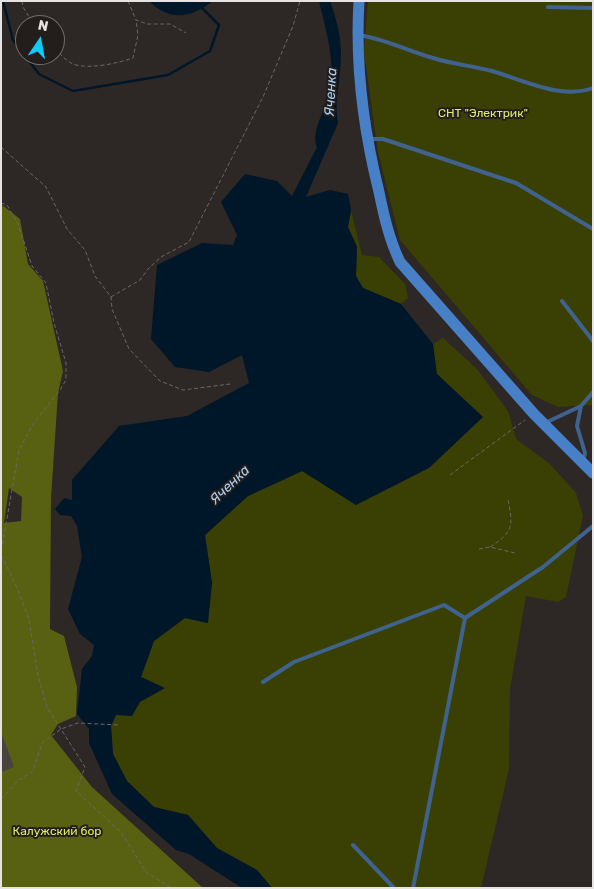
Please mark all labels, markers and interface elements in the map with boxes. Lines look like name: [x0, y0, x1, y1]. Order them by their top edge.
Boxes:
north arrow: [15, 15, 65, 65]
text: N: [36, 16, 50, 35]
water label: Яченка: [321, 67, 341, 117]
park label: СНТ "Электрик": [438, 107, 528, 121]
water label: Яченка: [207, 462, 253, 508]
park label: Калужский бор: [12, 825, 102, 839]

